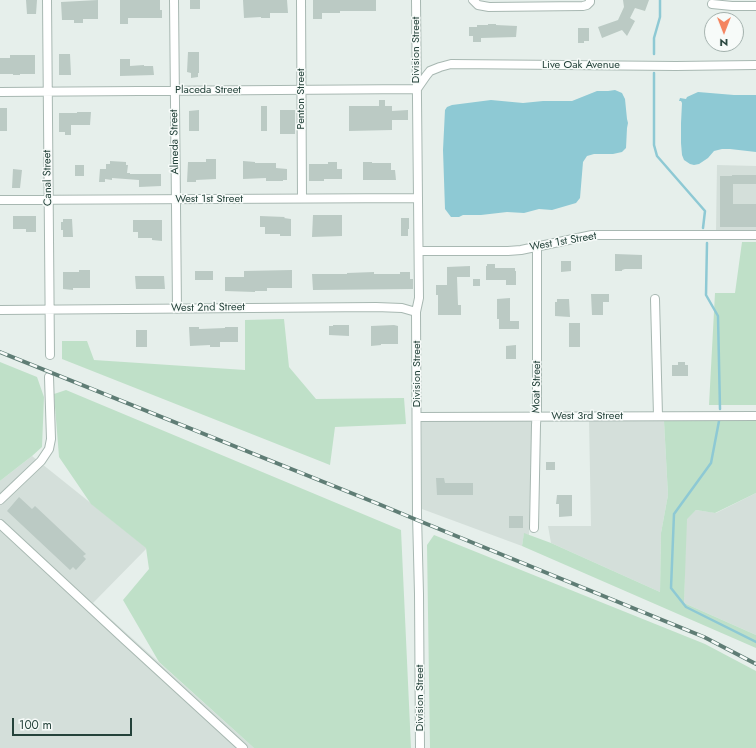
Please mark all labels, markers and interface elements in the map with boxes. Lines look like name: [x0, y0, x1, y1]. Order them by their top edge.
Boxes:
north arrow: [704, 12, 744, 52]
street label: Division Street: [409, 17, 423, 83]
text: N: [720, 35, 728, 51]
street label: Live Oak Avenue: [542, 58, 620, 72]
street label: Penton Street: [294, 68, 308, 130]
street label: Placeda Street: [175, 83, 241, 97]
street label: Almeda Street: [168, 109, 182, 175]
street label: Canal Street: [41, 150, 55, 206]
street label: West 1st Street: [175, 192, 243, 206]
street label: West 1st Street: [529, 230, 597, 254]
street label: West 2nd Street: [171, 301, 245, 315]
street label: Division Street: [410, 341, 424, 407]
street label: Moat Street: [530, 361, 544, 413]
street label: West 3rd Street: [551, 409, 623, 423]
street label: Division Street: [413, 665, 427, 731]
scale bar: [14, 710, 134, 736]
text: 100 m: [19, 716, 52, 734]

